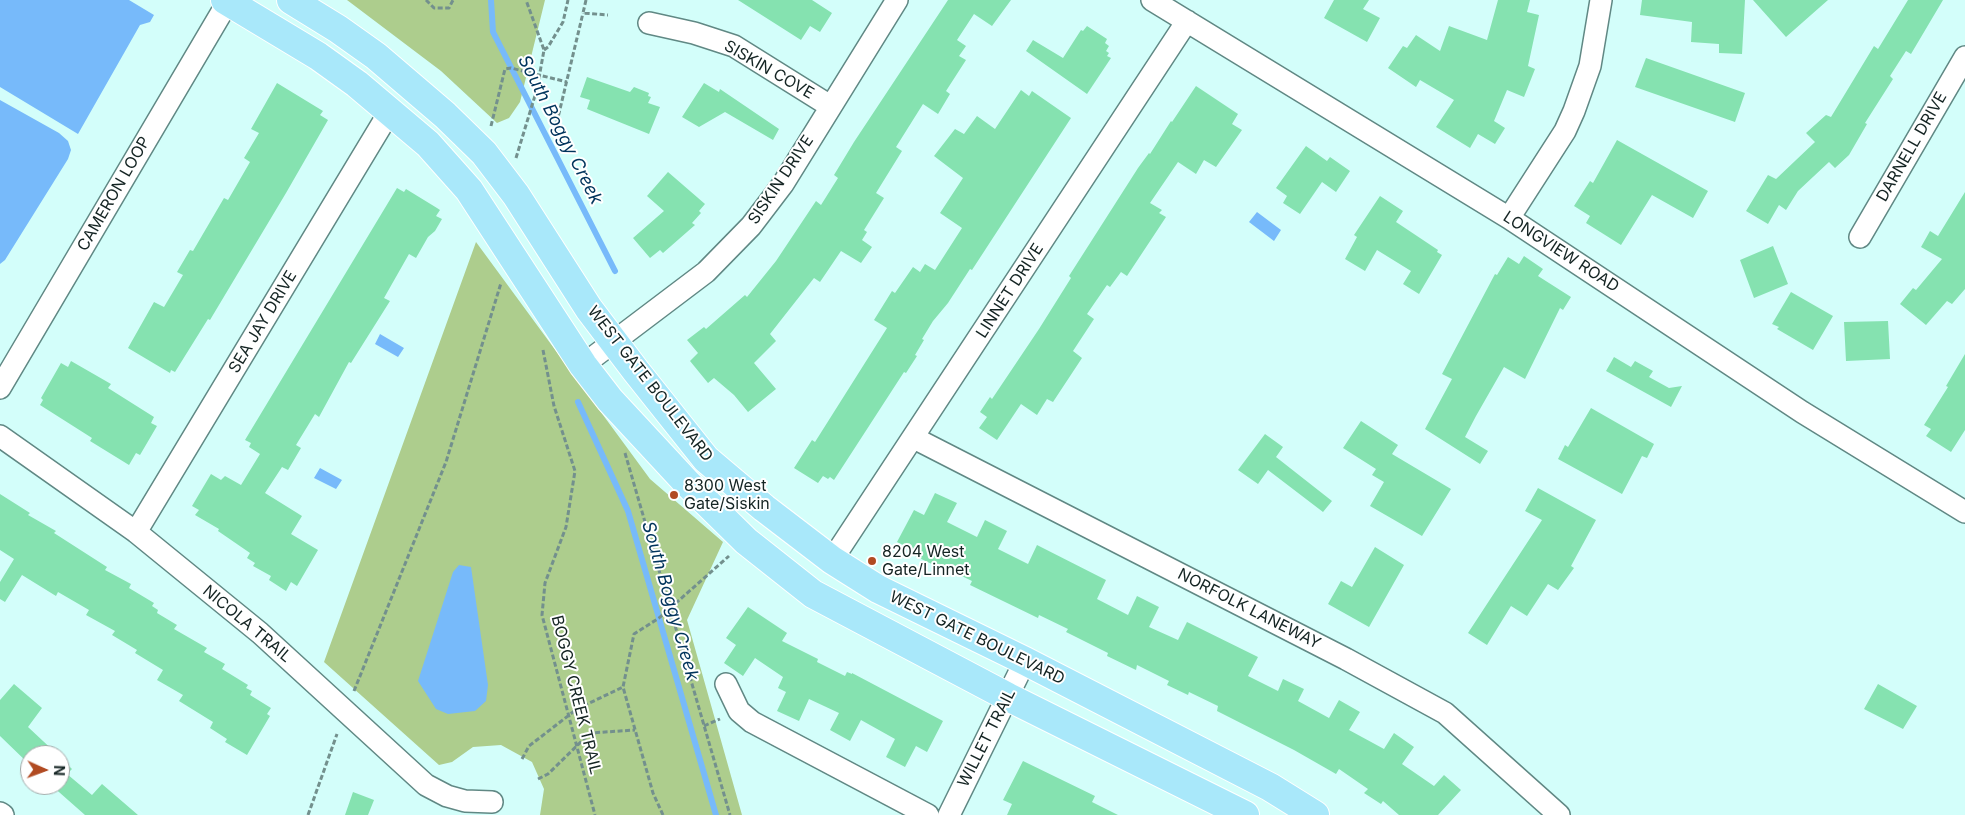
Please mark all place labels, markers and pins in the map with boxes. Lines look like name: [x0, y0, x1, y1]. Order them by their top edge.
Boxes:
place label: 8300 West Gate/Siskin: [684, 476, 770, 514]
marker: 8300 West Gate/Siskin: [668, 489, 680, 501]
place label: 8204 West Gate/Linnet: [882, 542, 969, 580]
marker: 8204 West Gate/Linnet: [866, 555, 878, 567]

